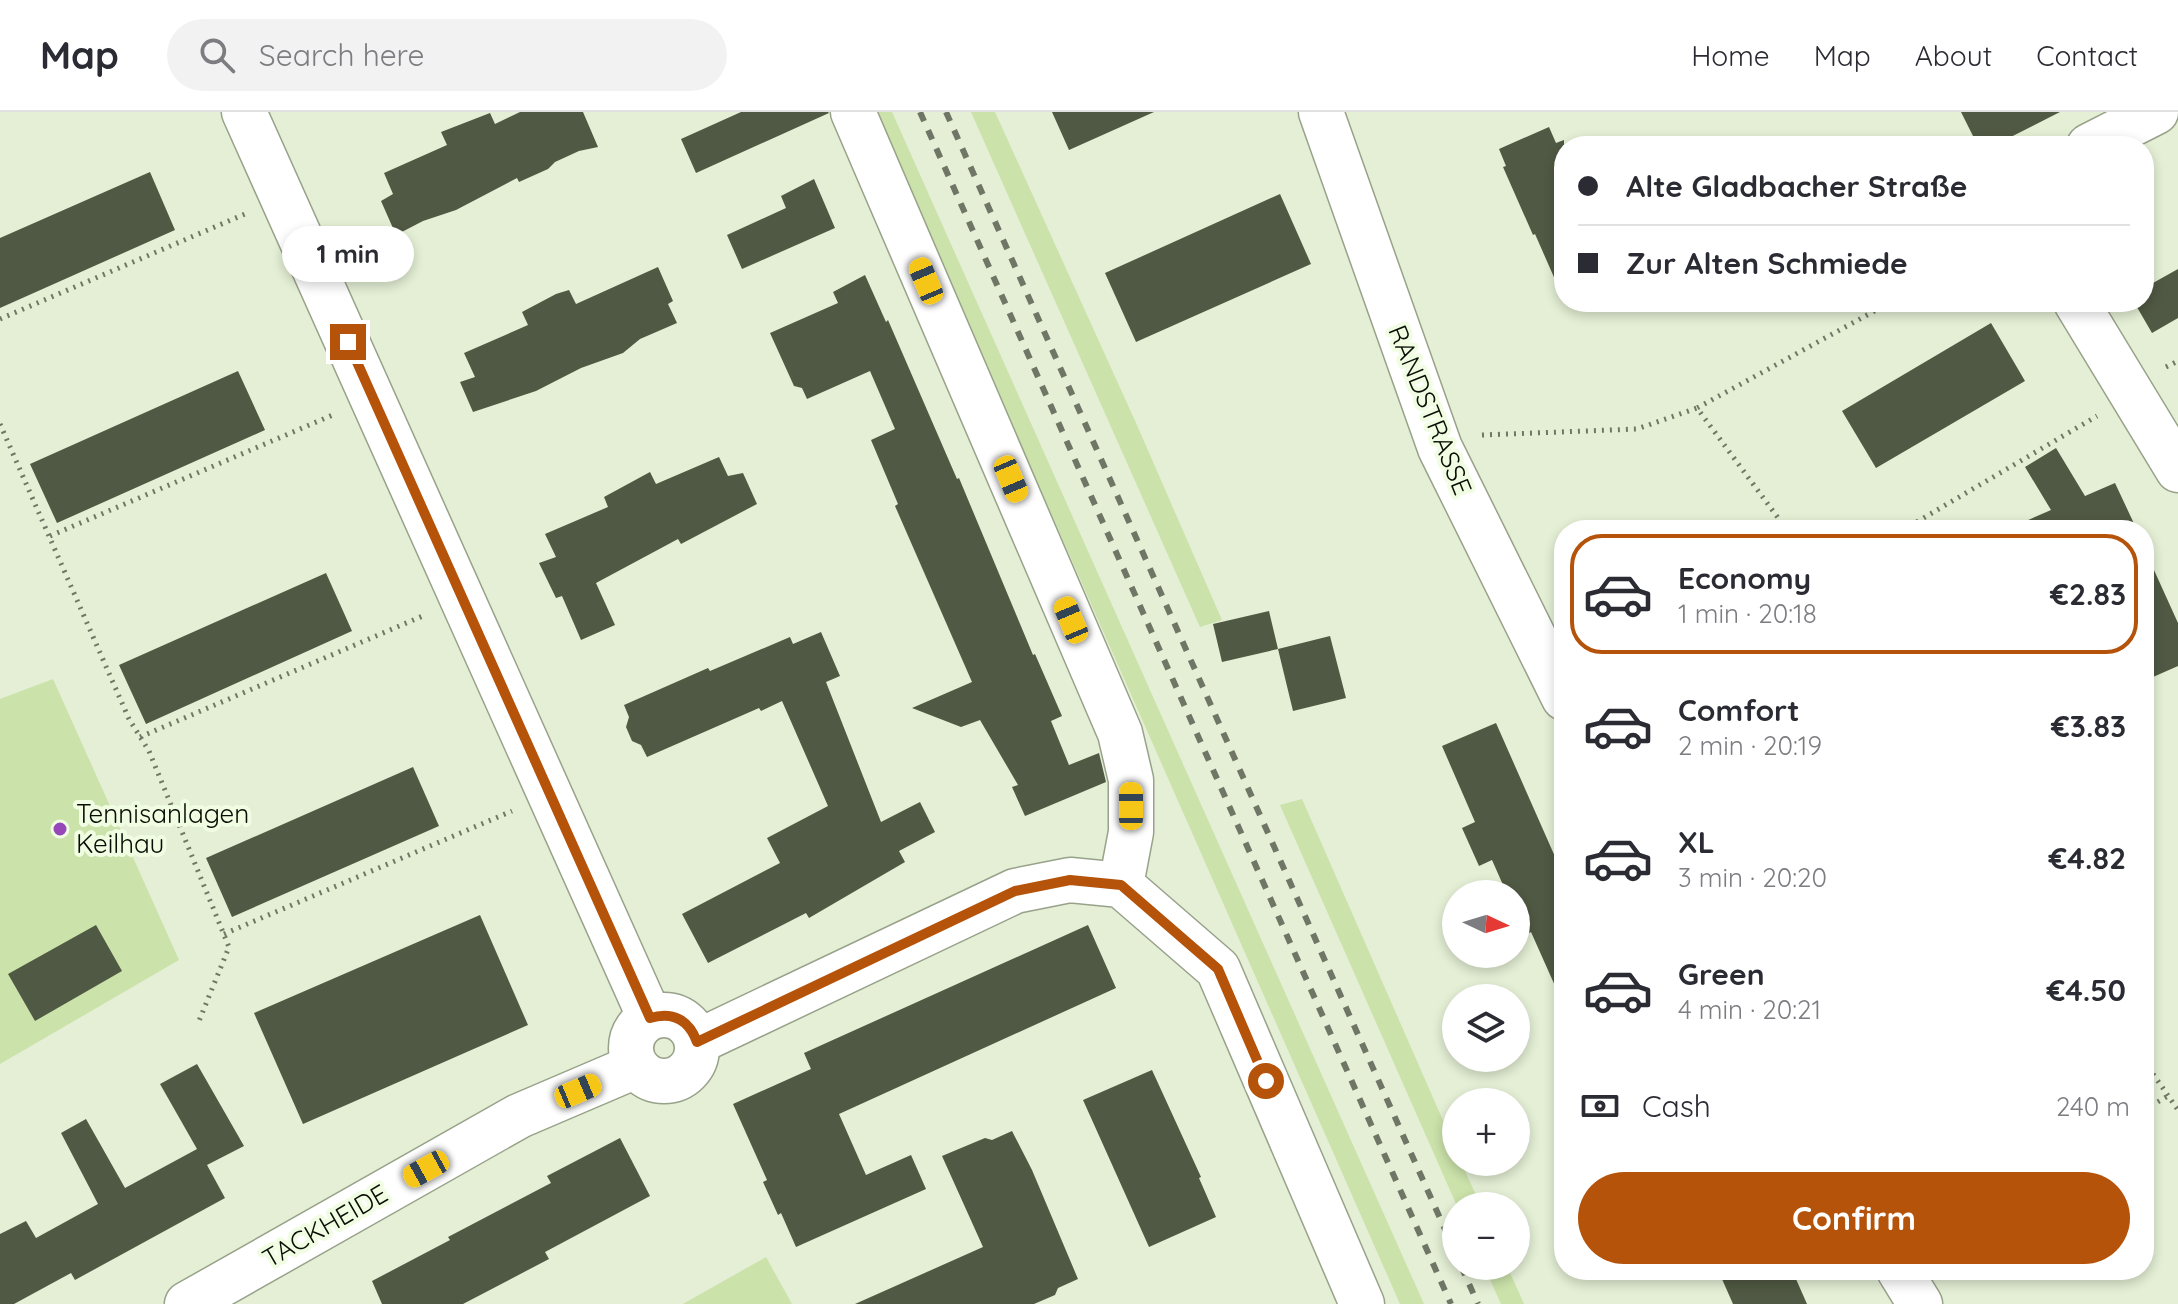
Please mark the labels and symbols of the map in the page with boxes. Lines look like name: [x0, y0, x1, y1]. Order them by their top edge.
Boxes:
callout: 1 min: [282, 226, 414, 282]
car: [906, 254, 946, 308]
street label: RANDSTRASSE: [1381, 320, 1480, 500]
route end: [330, 324, 366, 360]
car: [991, 452, 1031, 506]
car: [1051, 593, 1091, 647]
car: [1119, 782, 1143, 830]
place label: Tennisanlagen Keilhau: [76, 797, 249, 860]
marker: Tennisanlagen Keilhau: [51, 820, 69, 838]
north arrow: [1442, 880, 1530, 968]
route start: [1248, 1063, 1284, 1099]
car: [551, 1071, 605, 1111]
car: [399, 1147, 453, 1191]
street label: TACKHEIDE: [256, 1177, 393, 1275]

